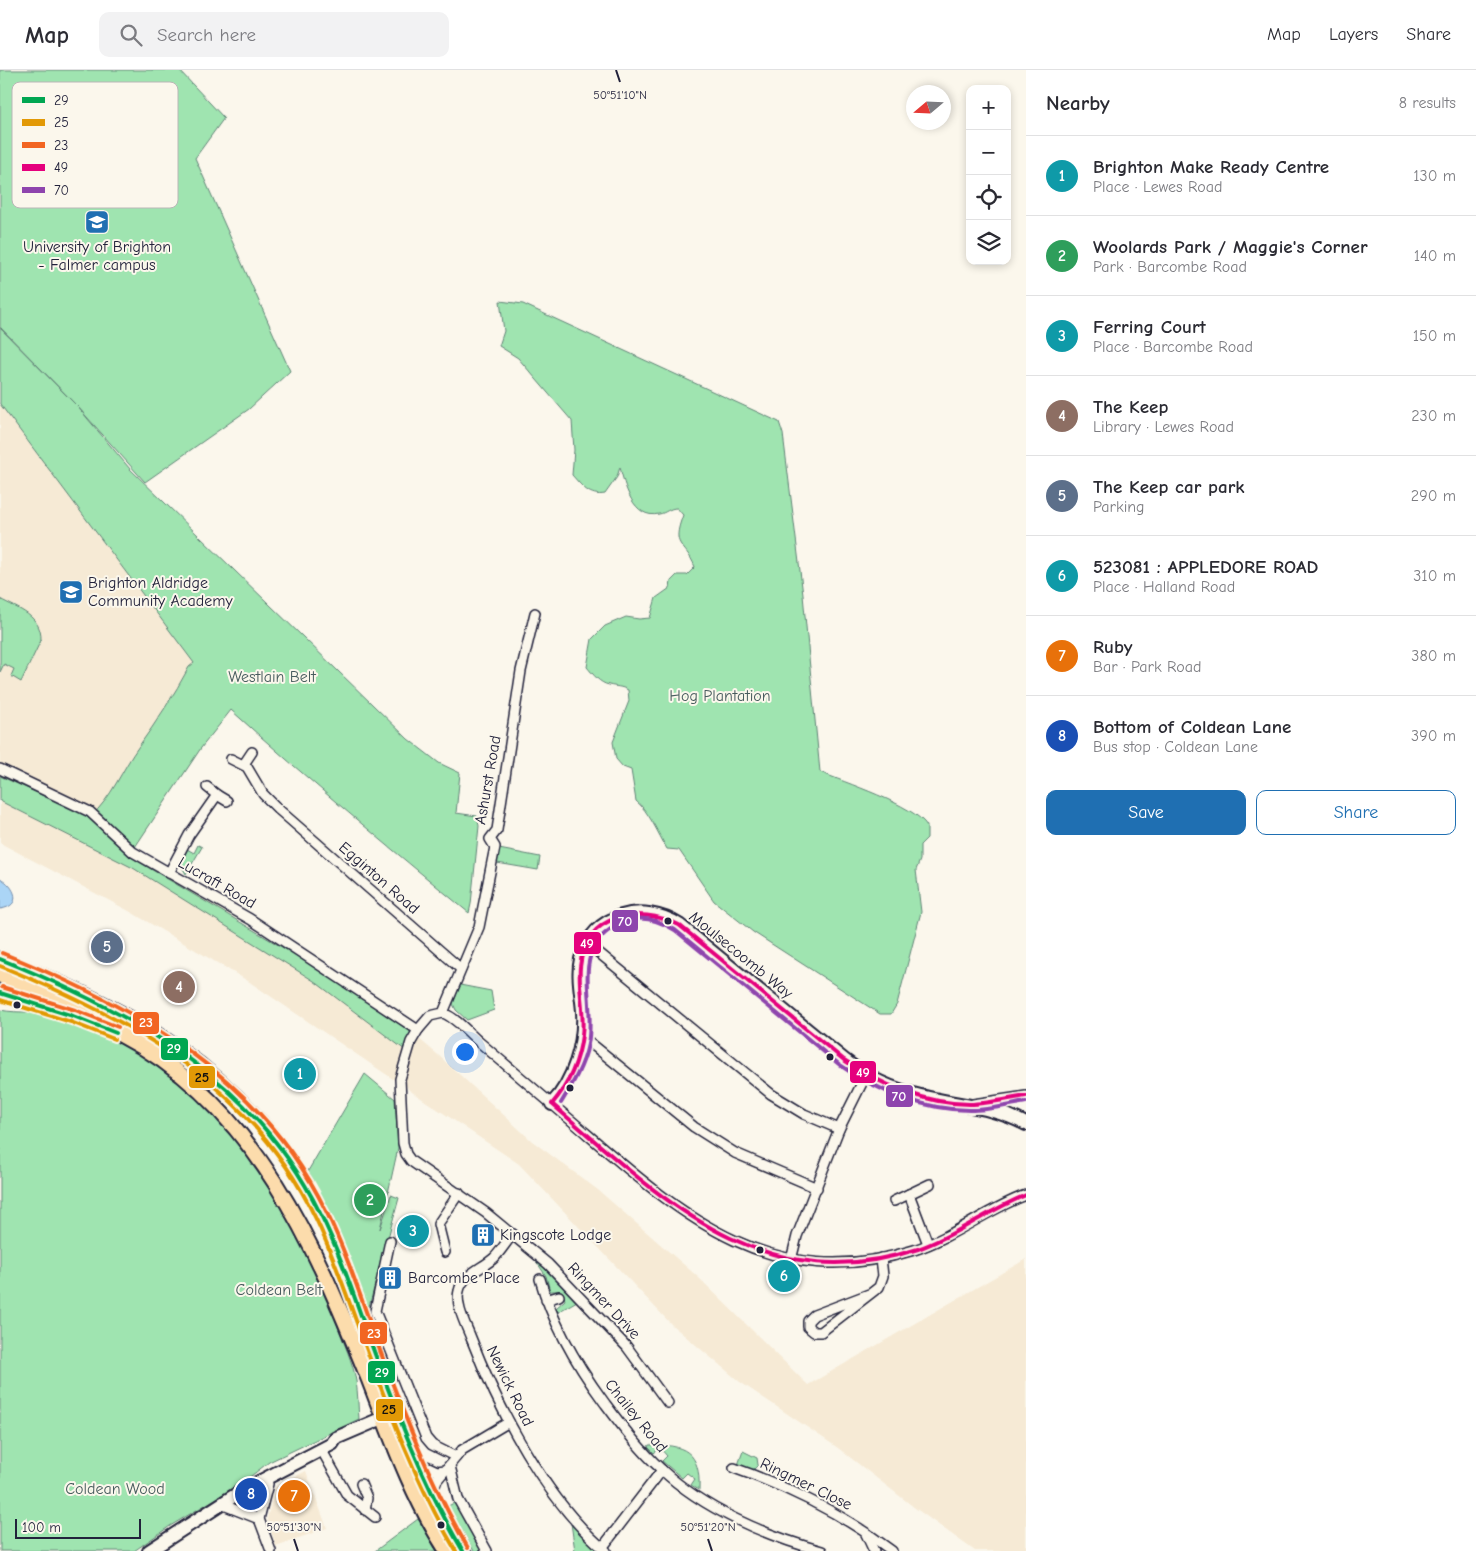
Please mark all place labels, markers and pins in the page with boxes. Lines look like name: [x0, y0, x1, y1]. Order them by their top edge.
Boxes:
school or university icon: University of Brighton - Falmer campus: [84, 209, 110, 235]
place label: University of Brighton - Falmer campus: [23, 238, 171, 274]
place label: Brighton Aldridge Community Academy: [88, 574, 233, 610]
school or university icon: Brighton Aldridge Community Academy: [58, 579, 84, 605]
unlabelled marker: [663, 916, 673, 926]
pin: 5: [91, 928, 123, 966]
pin: 4: [163, 968, 195, 1006]
unlabelled marker: [12, 1000, 22, 1010]
unlabelled marker: [825, 1052, 835, 1062]
pin: 1: [284, 1055, 316, 1093]
unlabelled marker: [565, 1083, 575, 1093]
pin: 2: [354, 1181, 386, 1219]
pin: 3: [397, 1212, 429, 1250]
building icon: Kingscote Lodge: [470, 1222, 496, 1248]
place label: Kingscote Lodge: [500, 1226, 611, 1244]
unlabelled marker: [755, 1245, 765, 1255]
pin: 6: [768, 1257, 800, 1295]
building icon: Barcombe Place: [377, 1265, 403, 1291]
place label: Barcombe Place: [408, 1269, 520, 1287]
pin: 8: [235, 1475, 267, 1513]
pin: 7: [278, 1477, 310, 1515]
unlabelled marker: [436, 1520, 446, 1530]

